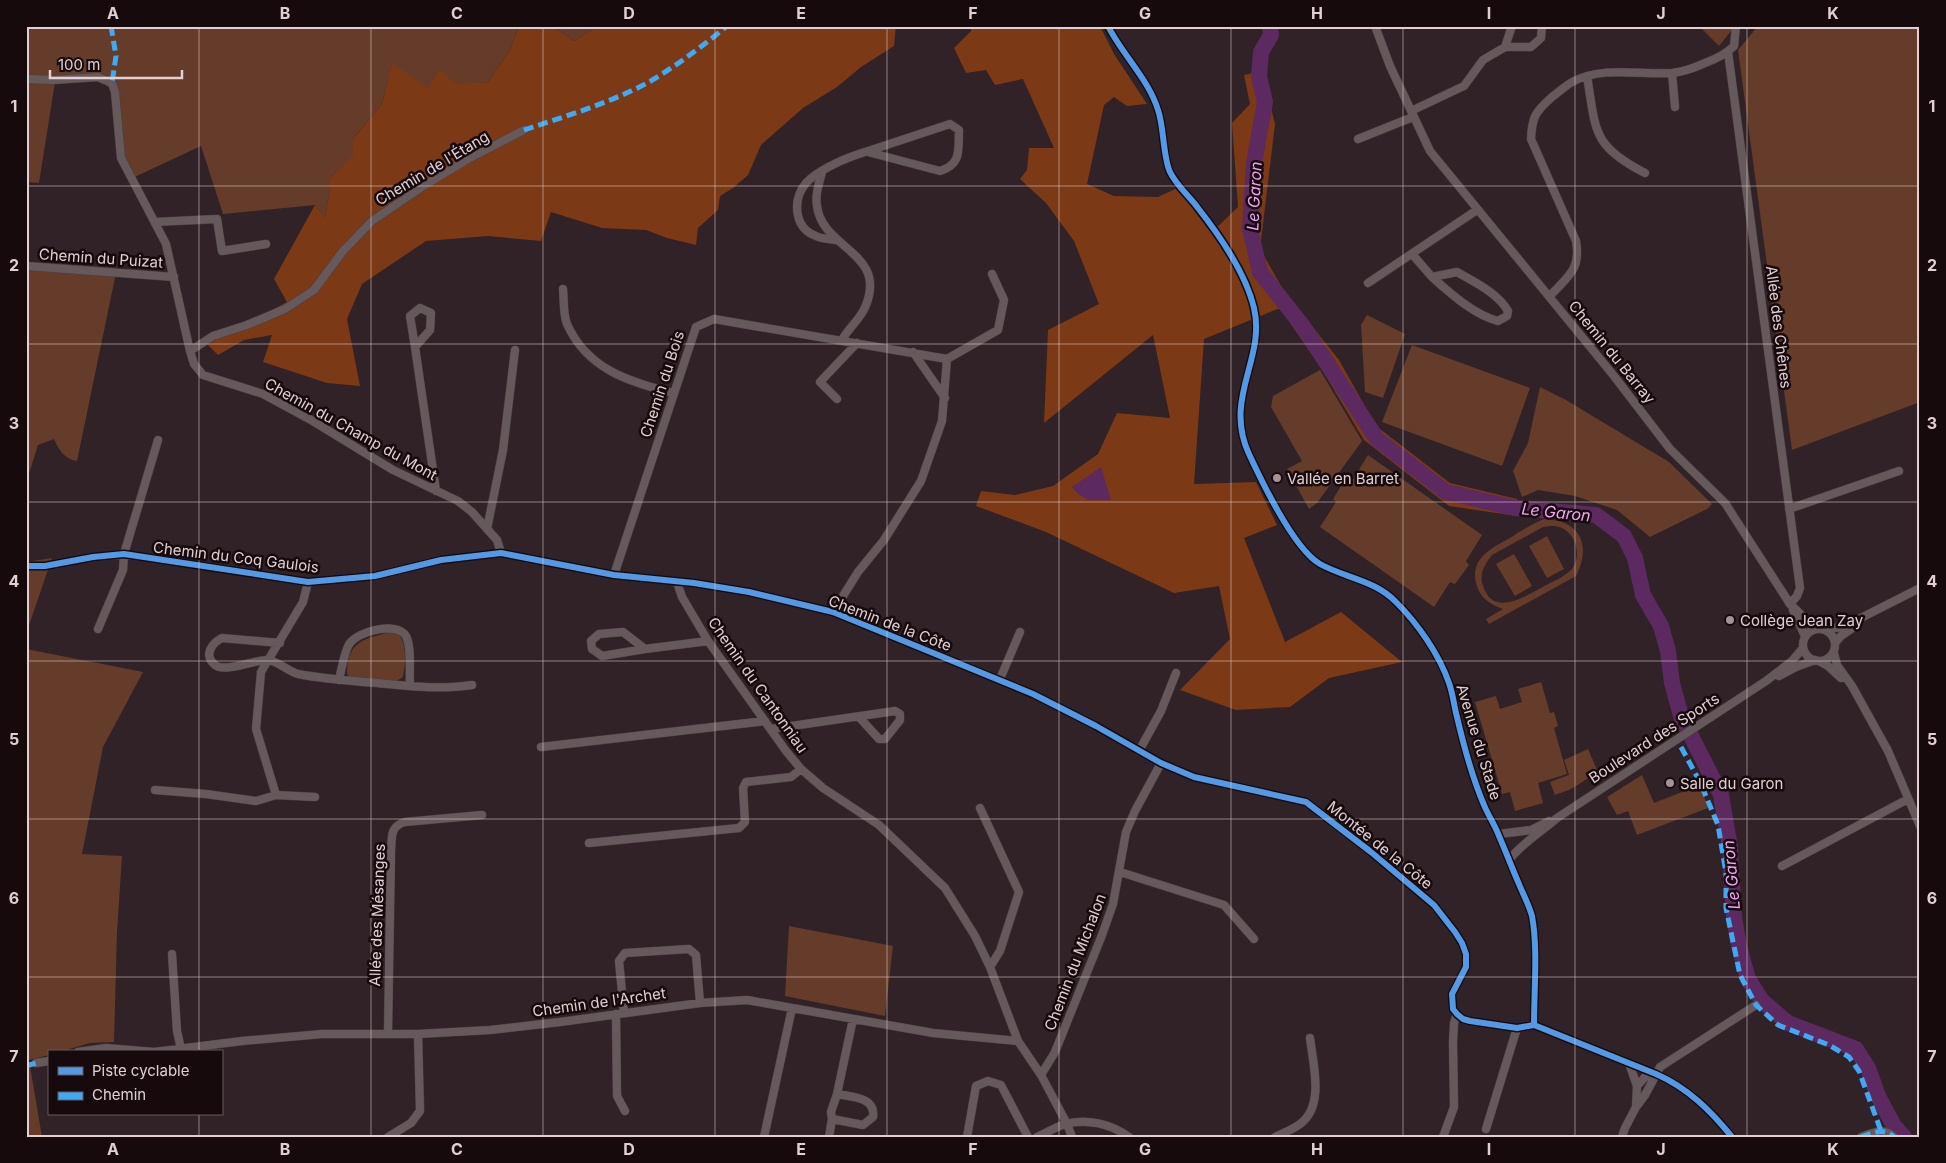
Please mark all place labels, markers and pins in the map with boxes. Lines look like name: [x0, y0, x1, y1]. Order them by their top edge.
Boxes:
place label: Vallée en Barret: [1287, 469, 1399, 488]
marker: Vallée en Barret: [1271, 472, 1283, 484]
place label: Collège Jean Zay: [1740, 611, 1864, 630]
marker: Collège Jean Zay: [1724, 614, 1736, 626]
place label: Salle du Garon: [1680, 774, 1783, 793]
marker: Salle du Garon: [1664, 777, 1676, 789]

